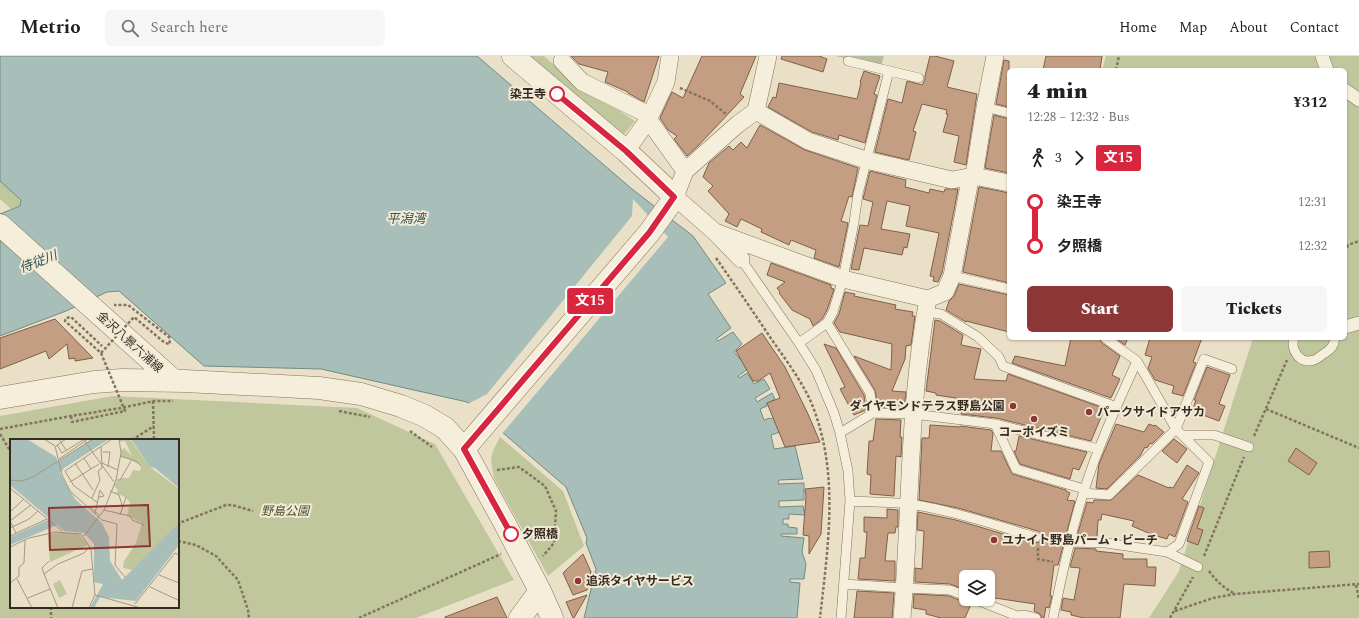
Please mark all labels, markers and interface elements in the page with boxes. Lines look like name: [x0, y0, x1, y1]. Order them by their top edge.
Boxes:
search box: [105, 10, 385, 46]
text: Metrio: [20, 13, 81, 42]
text: Search here: [151, 16, 228, 39]
icon: search: [119, 17, 141, 39]
text: Home: [1119, 17, 1157, 38]
text: Map: [1179, 17, 1207, 38]
text: About: [1229, 17, 1268, 38]
text: Contact: [1290, 17, 1339, 38]
text: 4 min: [1027, 75, 1088, 108]
place label: 染王寺: [510, 85, 546, 104]
marker: 染王寺: [549, 86, 565, 102]
text: ¥312: [1293, 91, 1327, 114]
text: 12:28 – 12:32 · Bus: [1027, 107, 1130, 127]
icon: walk: [1027, 147, 1049, 169]
icon: forward: [1068, 147, 1090, 169]
text: 文15: [1104, 147, 1133, 168]
text: 3: [1055, 148, 1062, 168]
text: 染王寺: [1057, 191, 1102, 214]
text: 12:31: [1298, 192, 1327, 212]
water label: 平潟湾: [386, 209, 427, 229]
text: 夕照橋: [1057, 235, 1102, 258]
text: 12:32: [1298, 236, 1327, 256]
water label: 侍従川: [17, 245, 62, 278]
button: Start: [1027, 286, 1173, 332]
button: Tickets: [1181, 286, 1327, 332]
line badge: 文15: [567, 288, 613, 314]
text: 文15: [575, 290, 605, 311]
street label: 金沢八景六浦線: [92, 307, 167, 378]
place label: ダイヤモンドテラス野島公園: [850, 397, 1005, 416]
marker: ダイヤモンドテラス野島公園: [1008, 401, 1018, 411]
place label: パークサイドアサカ: [1097, 403, 1205, 422]
marker: パークサイドアサカ: [1084, 407, 1094, 417]
marker: コーポイズミ: [1029, 414, 1039, 424]
place label: コーポイズミ: [998, 423, 1070, 442]
inset map: [10, 439, 179, 608]
park label: 野島公園: [261, 502, 311, 521]
place label: 夕照橋: [522, 525, 559, 544]
marker: 夕照橋: [503, 526, 519, 542]
place label: ユナイト野島パーム・ビーチ: [1002, 531, 1158, 550]
marker: ユナイト野島パーム・ビーチ: [989, 535, 999, 545]
map controls: [959, 570, 995, 606]
button: layers: [959, 570, 995, 606]
place label: 追浜タイヤサービス: [586, 572, 694, 591]
marker: 追浜タイヤサービス: [573, 576, 583, 586]

